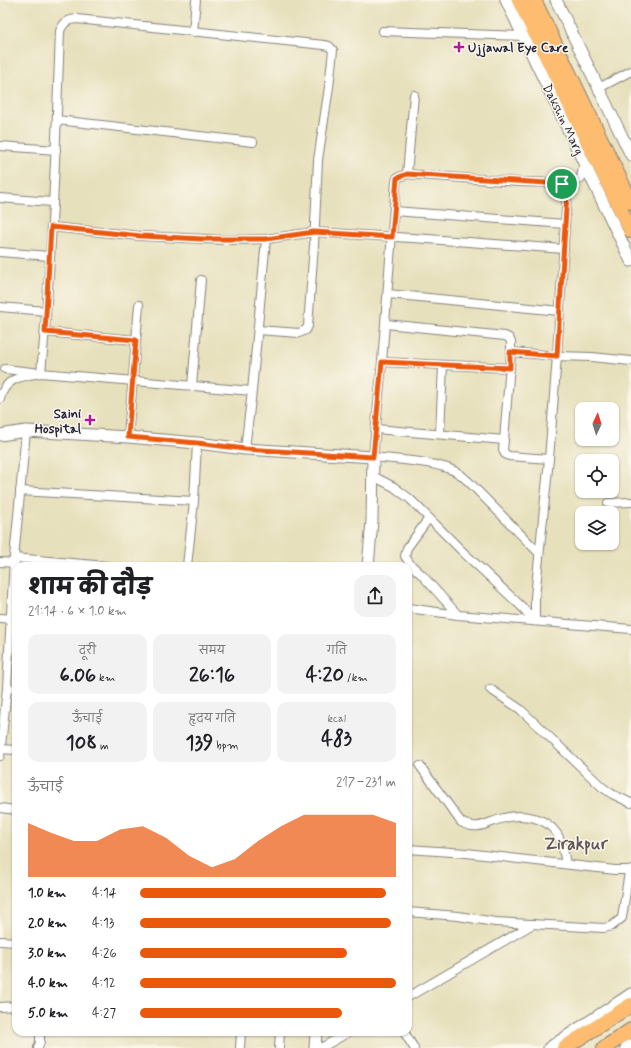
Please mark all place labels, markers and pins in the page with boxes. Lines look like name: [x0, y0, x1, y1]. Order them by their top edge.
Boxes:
place label: Ujjawal Eye Care: [468, 40, 569, 58]
marker: Ujjawal Eye Care: [453, 41, 465, 53]
pin: [545, 167, 579, 201]
place label: Saini Hospital: [35, 406, 82, 438]
marker: Saini Hospital: [84, 414, 96, 426]

